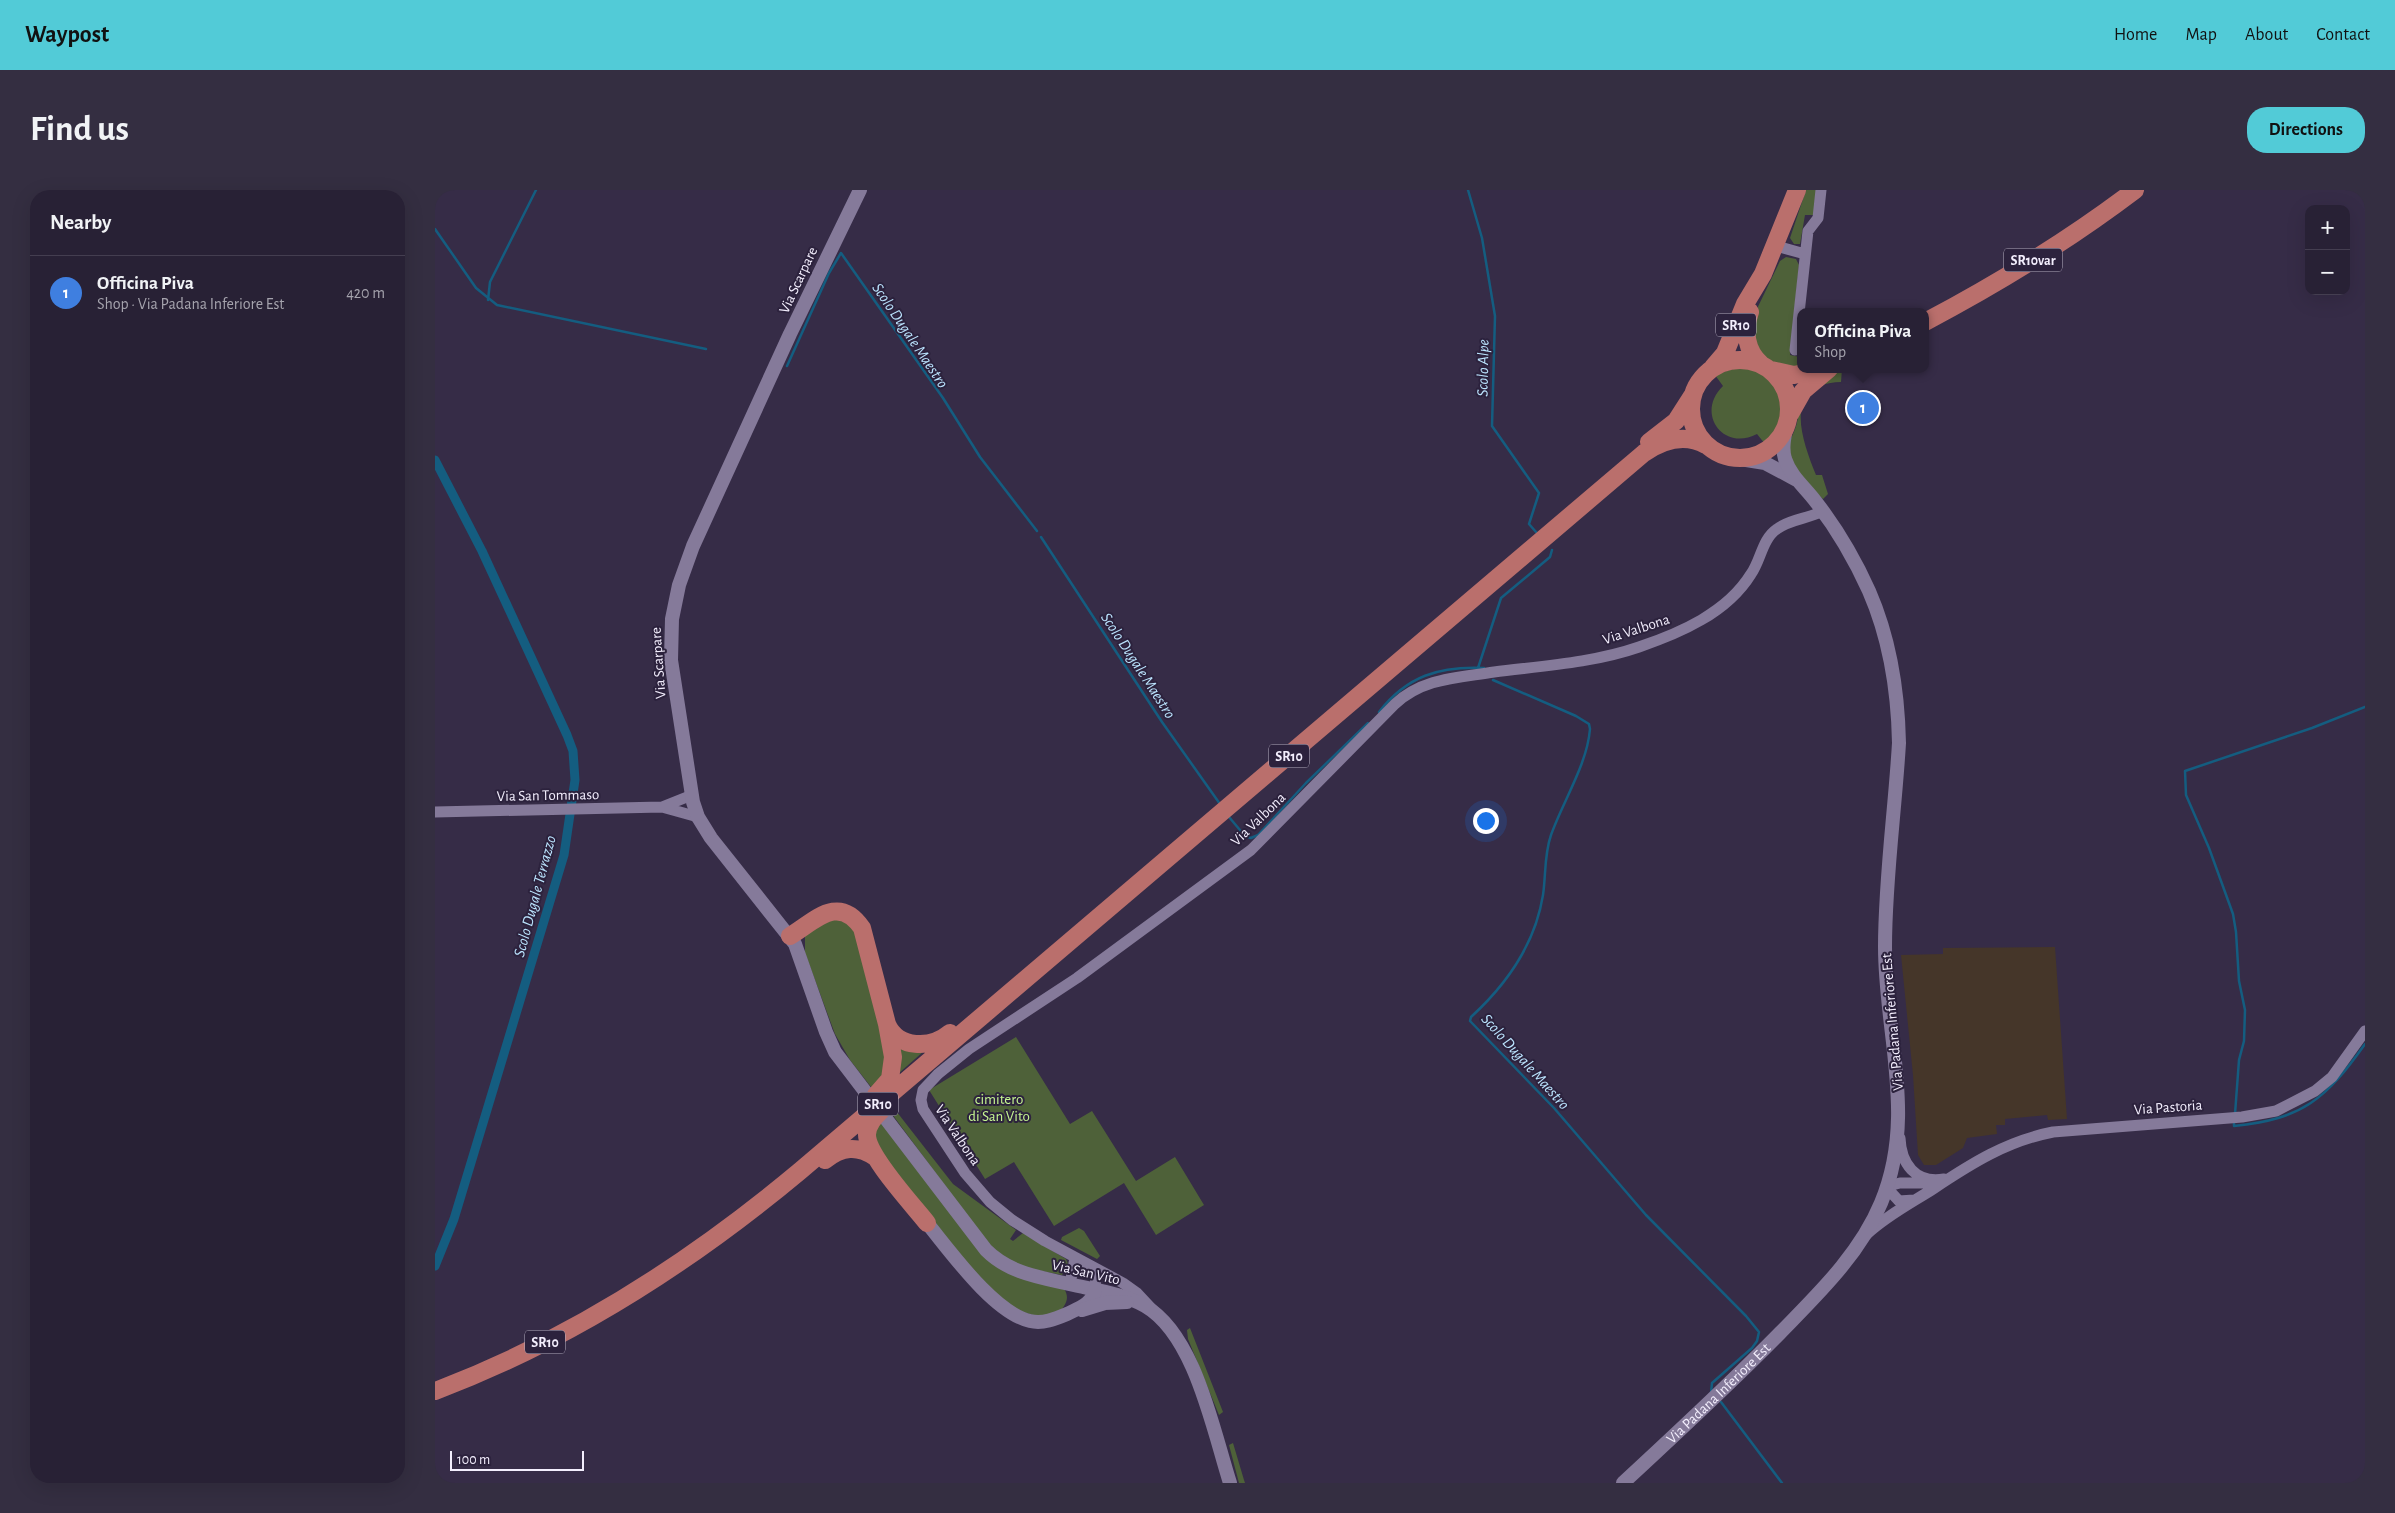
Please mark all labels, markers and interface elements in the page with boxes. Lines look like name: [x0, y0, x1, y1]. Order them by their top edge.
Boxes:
text: Waypost: [25, 23, 109, 47]
text: Home: [2114, 26, 2157, 44]
text: Map: [2185, 26, 2217, 44]
text: About: [2245, 26, 2288, 44]
text: Contact: [2316, 26, 2370, 44]
button: Directions: [2247, 107, 2365, 153]
text: Find us: [30, 112, 129, 147]
map controls: [2305, 205, 2350, 295]
button: +: [2305, 205, 2350, 250]
text: Nearby: [50, 212, 111, 233]
street label: Via Scarpare: [777, 244, 820, 316]
road number: SR10var: [2004, 248, 2062, 272]
button: −: [2305, 250, 2350, 295]
text: Officina Piva: [97, 274, 194, 293]
water label: Scolo Dugale Maestro: [869, 280, 951, 391]
text: 1: [63, 285, 69, 301]
text: 420 m: [346, 285, 385, 301]
text: Shop · Via Padana Inferiore Est: [97, 296, 284, 312]
popup: [1797, 308, 1929, 373]
road number: SR10: [1716, 314, 1756, 336]
text: Officina Piva: [1815, 322, 1911, 341]
water label: Scolo Alpe: [1475, 339, 1492, 397]
text: Shop: [1815, 344, 1846, 360]
pin: 1: [1847, 389, 1879, 427]
water label: Scolo Dugale Maestro: [1098, 610, 1178, 722]
street label: Via Valbona: [1601, 612, 1672, 647]
street label: Via Scarpare: [649, 627, 668, 699]
road number: SR10: [1269, 744, 1309, 768]
street label: Via San Tommaso: [497, 787, 599, 804]
street label: Via Valbona: [1228, 790, 1289, 849]
your location: [1473, 808, 1499, 834]
water label: Scolo Dugale Terrazzo: [511, 833, 559, 959]
street label: Via Padana Inferiore Est: [1879, 953, 1906, 1091]
water label: Scolo Dugale Maestro: [1478, 1011, 1572, 1113]
road number: SR10: [858, 1092, 898, 1116]
park label: cimitero di San Vito: [968, 1092, 1030, 1124]
street label: Via Pastoria: [2133, 1098, 2203, 1117]
street label: Via Valbona: [932, 1102, 983, 1168]
street label: Via San Vito: [1050, 1257, 1121, 1288]
road number: SR10: [525, 1330, 565, 1354]
street label: Via Padana Inferiore Est: [1664, 1340, 1774, 1447]
scale bar: [450, 1448, 584, 1471]
text: 100 m: [457, 1453, 490, 1467]

